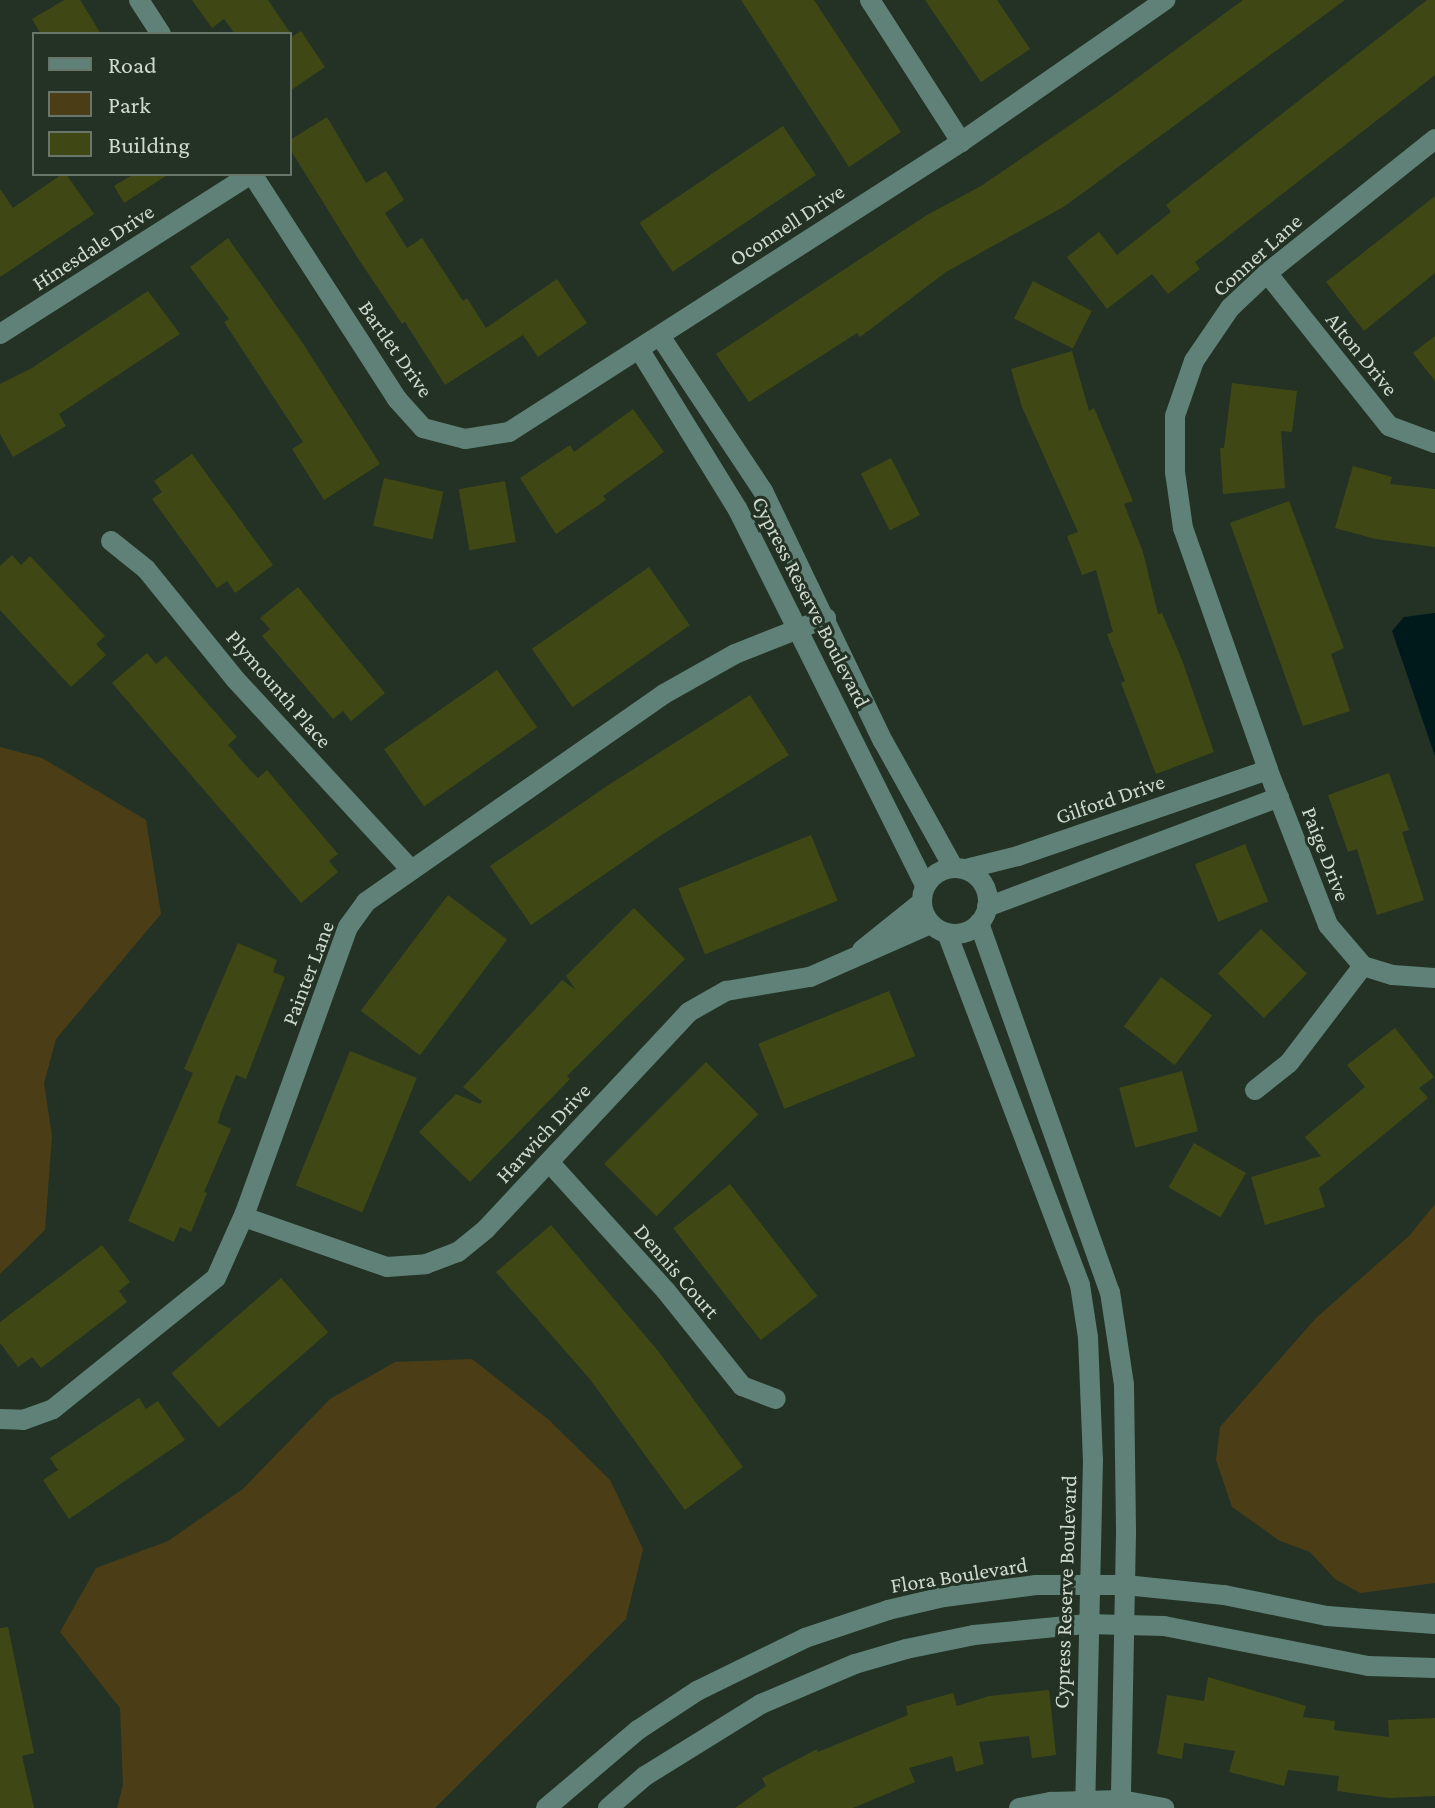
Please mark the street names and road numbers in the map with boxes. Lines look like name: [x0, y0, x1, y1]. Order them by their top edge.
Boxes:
street label: Oconnell Drive: [725, 178, 849, 272]
street label: Hinesdale Drive: [27, 198, 159, 296]
street label: Conner Lane: [1207, 208, 1307, 302]
street label: Bartlet Drive: [353, 296, 439, 402]
street label: Alton Drive: [1320, 307, 1404, 401]
street label: Cypress Reserve Boulevard: [746, 492, 876, 712]
street label: Plymounth Place: [220, 624, 338, 754]
street label: Gilford Drive: [1052, 768, 1168, 830]
street label: Paige Drive: [1296, 803, 1356, 905]
street label: Painter Lane: [276, 917, 340, 1029]
street label: Harwich Drive: [490, 1077, 596, 1189]
street label: Dennis Court: [629, 1218, 725, 1324]
street label: Cypress Reserve Boulevard: [1048, 1475, 1082, 1709]
street label: Flora Boulevard: [889, 1551, 1029, 1599]

